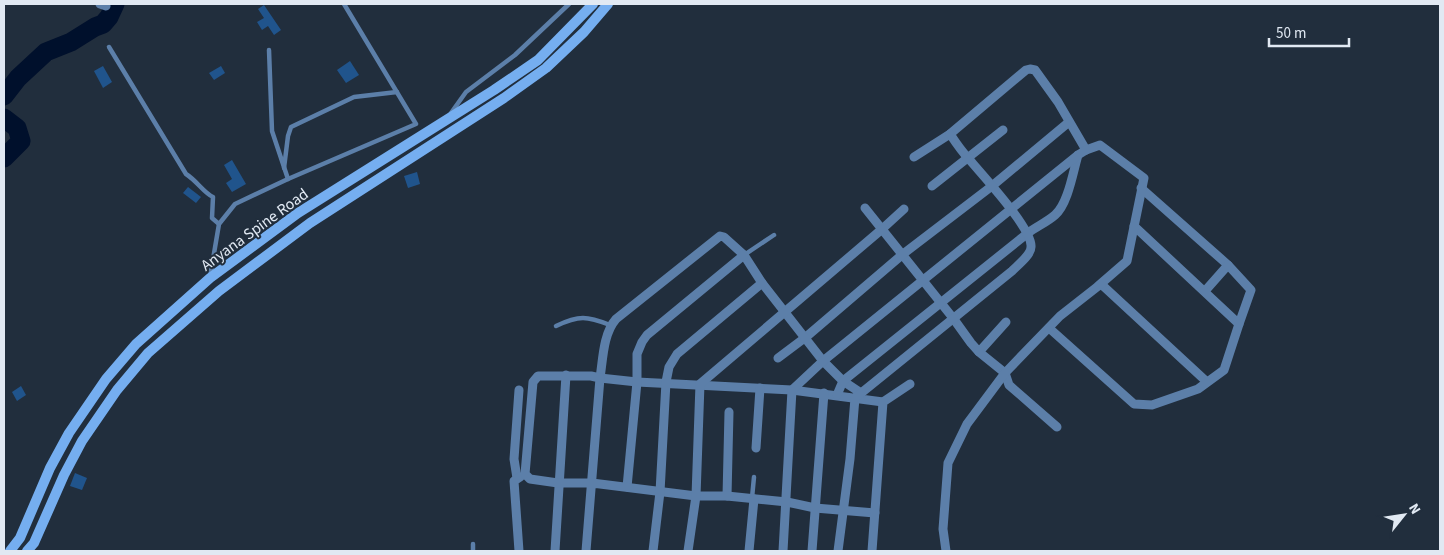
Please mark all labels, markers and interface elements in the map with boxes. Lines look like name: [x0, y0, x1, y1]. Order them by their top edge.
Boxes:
scale bar: [1269, 15, 1349, 47]
text: 50 m: [1276, 23, 1306, 44]
street label: Anyana Spine Road: [196, 183, 313, 276]
north arrow: [1379, 490, 1429, 540]
text: N: [1403, 500, 1425, 518]

